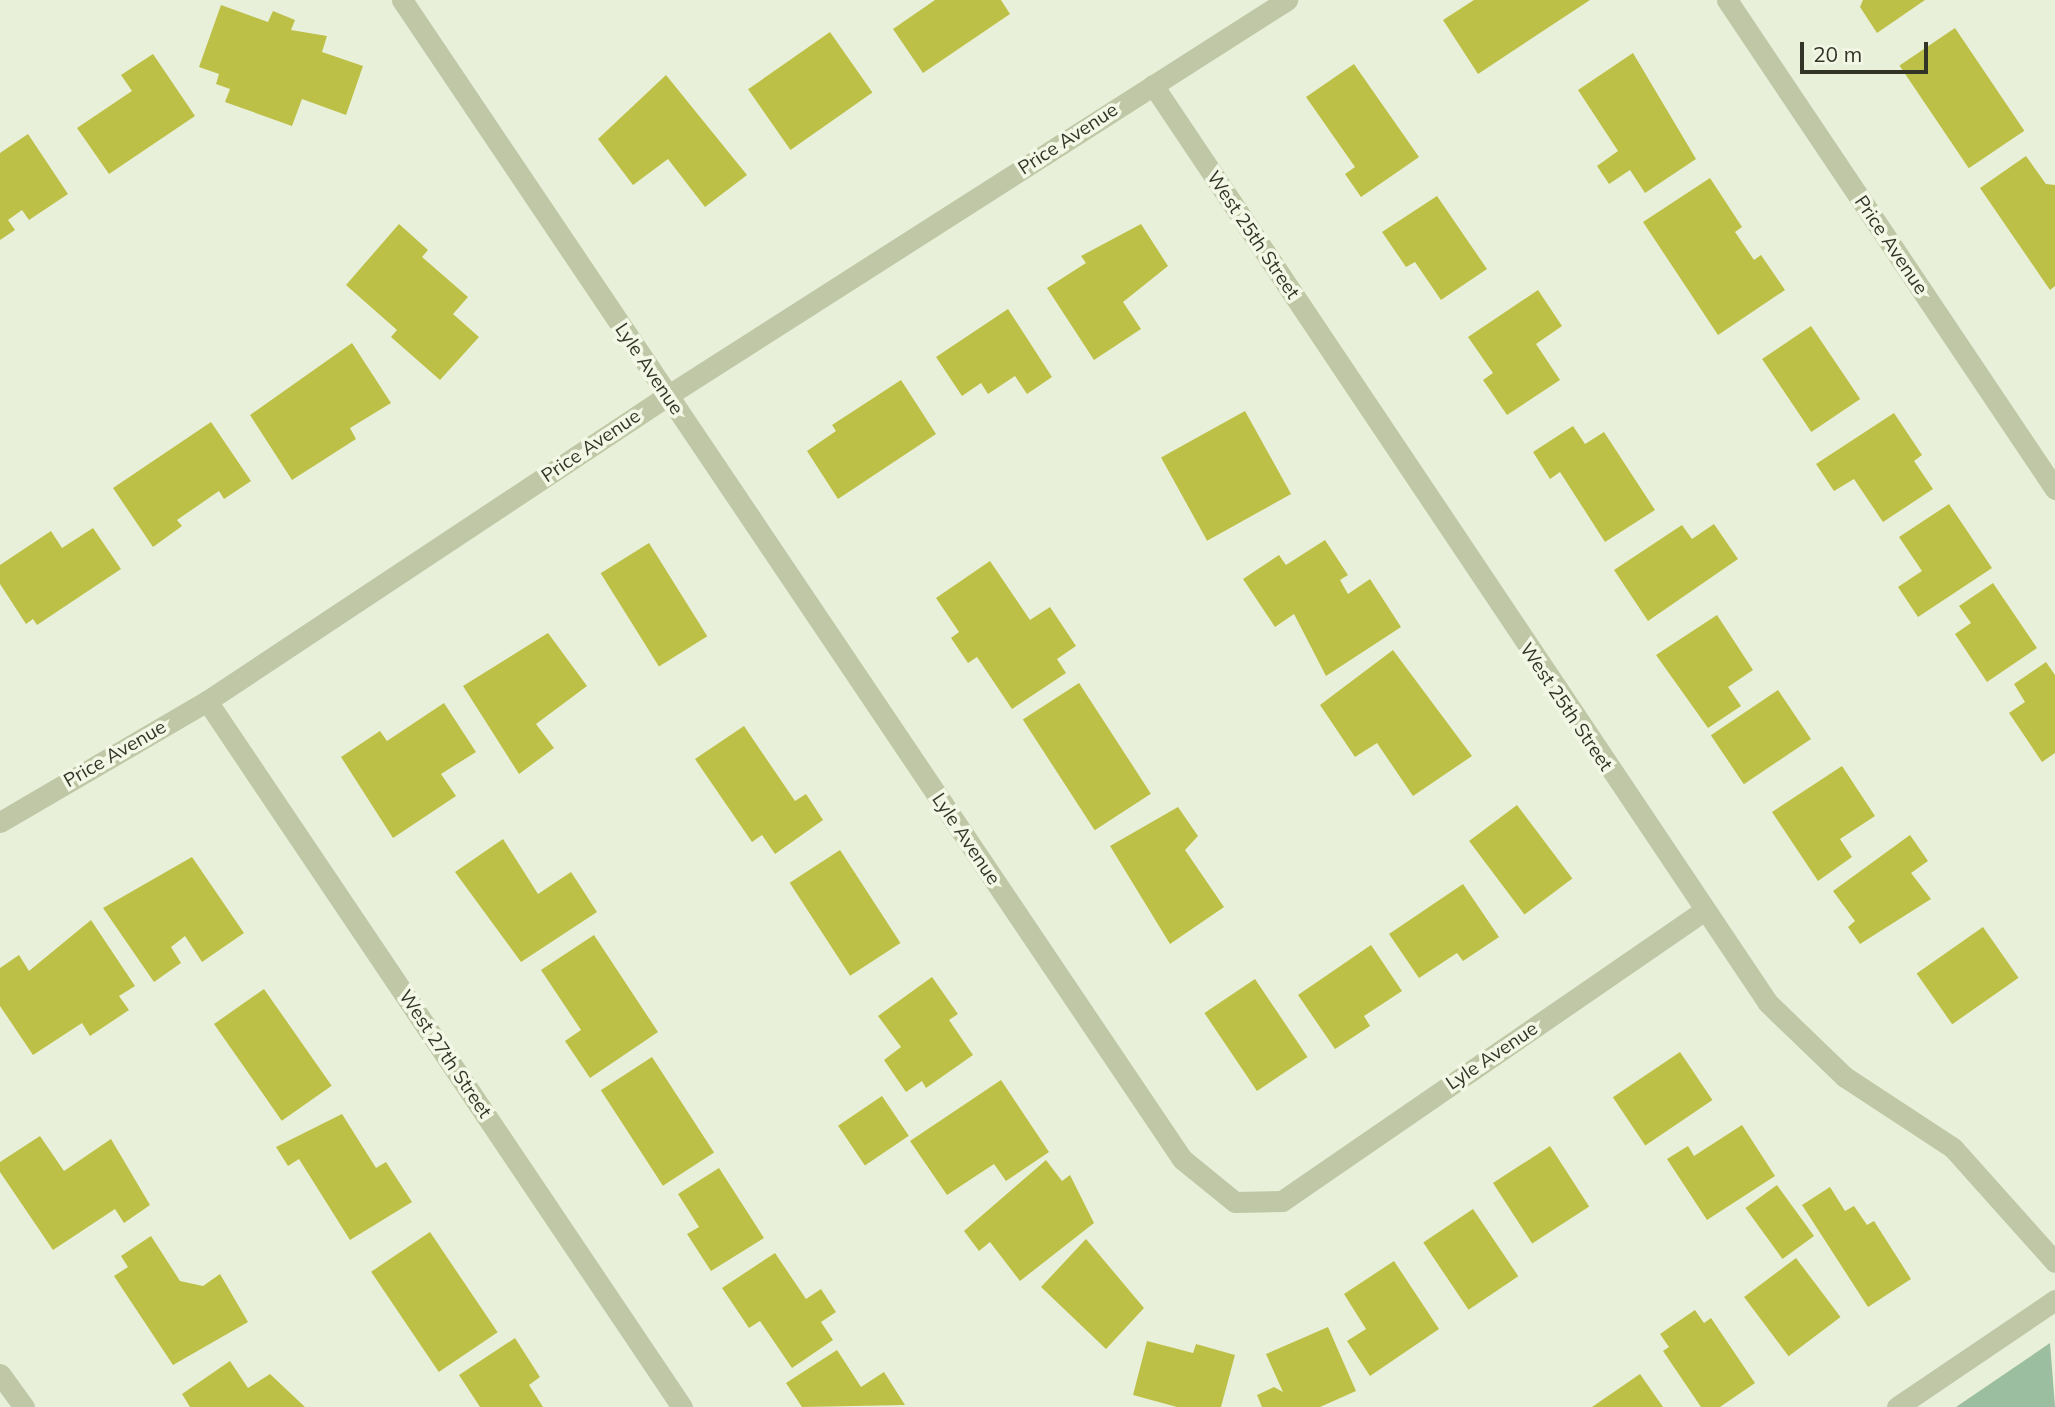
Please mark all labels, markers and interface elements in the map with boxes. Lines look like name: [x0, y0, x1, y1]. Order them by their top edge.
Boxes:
scale bar: [1803, 28, 1931, 72]
text: 20 m: [1813, 41, 1862, 67]
street label: Price Avenue: [1014, 98, 1122, 180]
street label: West 25th Street: [1202, 167, 1304, 303]
street label: Price Avenue: [1850, 191, 1932, 299]
street label: Lyle Avenue: [610, 319, 688, 419]
street label: Price Avenue: [537, 405, 645, 487]
street label: West 25th Street: [1515, 639, 1617, 775]
street label: Price Avenue: [60, 716, 170, 792]
street label: Lyle Avenue: [927, 789, 1005, 889]
street label: West 27th Street: [394, 986, 496, 1122]
street label: Lyle Avenue: [1442, 1017, 1542, 1095]

